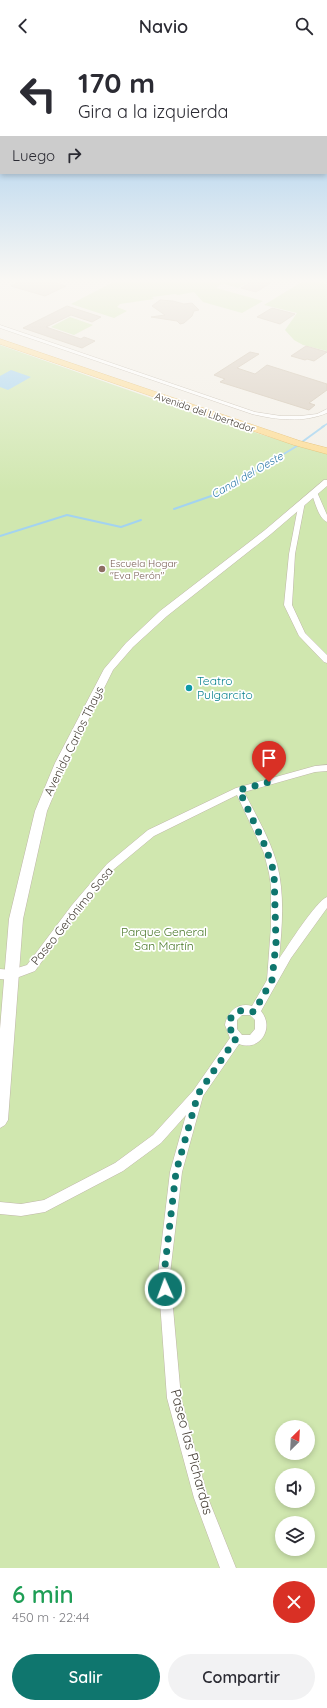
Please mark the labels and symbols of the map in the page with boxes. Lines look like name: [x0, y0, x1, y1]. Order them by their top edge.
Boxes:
street label: Avenida del Libertador: [153, 389, 257, 436]
water label: Canal del Oeste: [209, 448, 286, 501]
place label: Escuela Hogar "Eva Perón": [110, 557, 177, 582]
marker: Escuela Hogar "Eva Perón": [97, 564, 107, 574]
place label: Teatro Pulgarcito: [197, 673, 253, 702]
street label: Avenida Carlos Thays: [41, 683, 107, 798]
marker: Teatro Pulgarcito: [184, 683, 194, 693]
pin: [252, 741, 286, 782]
street label: Paseo Gerónimo Sosa: [27, 863, 116, 968]
park label: Parque General San Martín: [121, 924, 207, 953]
position arrow: [144, 1268, 186, 1310]
street label: Paseo las Pichardas: [167, 1387, 217, 1517]
north arrow: [275, 1420, 315, 1460]

